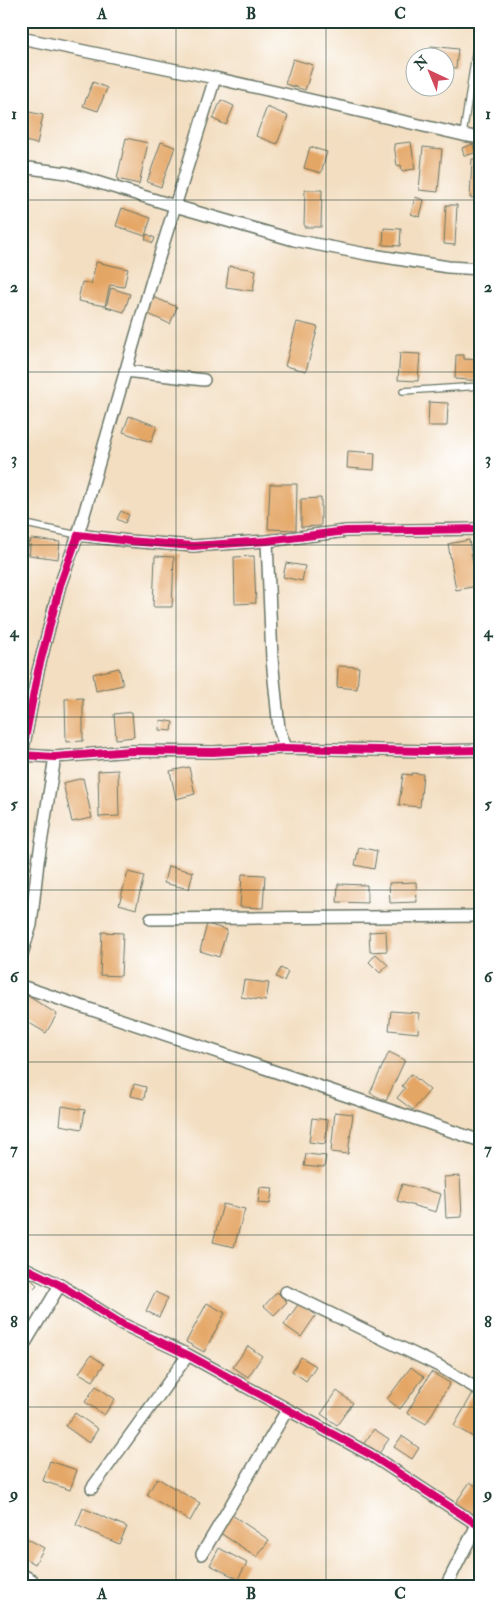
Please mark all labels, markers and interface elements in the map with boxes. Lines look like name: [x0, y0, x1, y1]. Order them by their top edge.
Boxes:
text: A: [96, 4, 108, 24]
text: B: [246, 4, 256, 24]
text: C: [394, 4, 406, 24]
north arrow: [404, 48, 454, 98]
text: N: [410, 52, 432, 74]
text: 1: [11, 104, 17, 124]
text: 1: [485, 104, 491, 124]
text: 2: [10, 277, 18, 297]
text: 2: [484, 277, 492, 297]
text: 3: [11, 449, 17, 469]
text: 3: [485, 449, 491, 469]
text: 4: [9, 622, 20, 642]
text: 4: [483, 622, 494, 642]
text: 5: [10, 794, 18, 814]
text: 5: [484, 794, 492, 814]
text: 6: [10, 967, 20, 987]
text: 6: [484, 967, 494, 987]
text: 7: [10, 1139, 18, 1159]
text: 7: [484, 1139, 492, 1159]
text: 8: [10, 1312, 18, 1332]
text: 8: [484, 1312, 492, 1332]
text: 9: [8, 1484, 18, 1504]
text: 9: [482, 1484, 492, 1504]
text: A: [96, 1584, 108, 1604]
text: B: [246, 1584, 256, 1604]
text: C: [394, 1584, 406, 1604]

